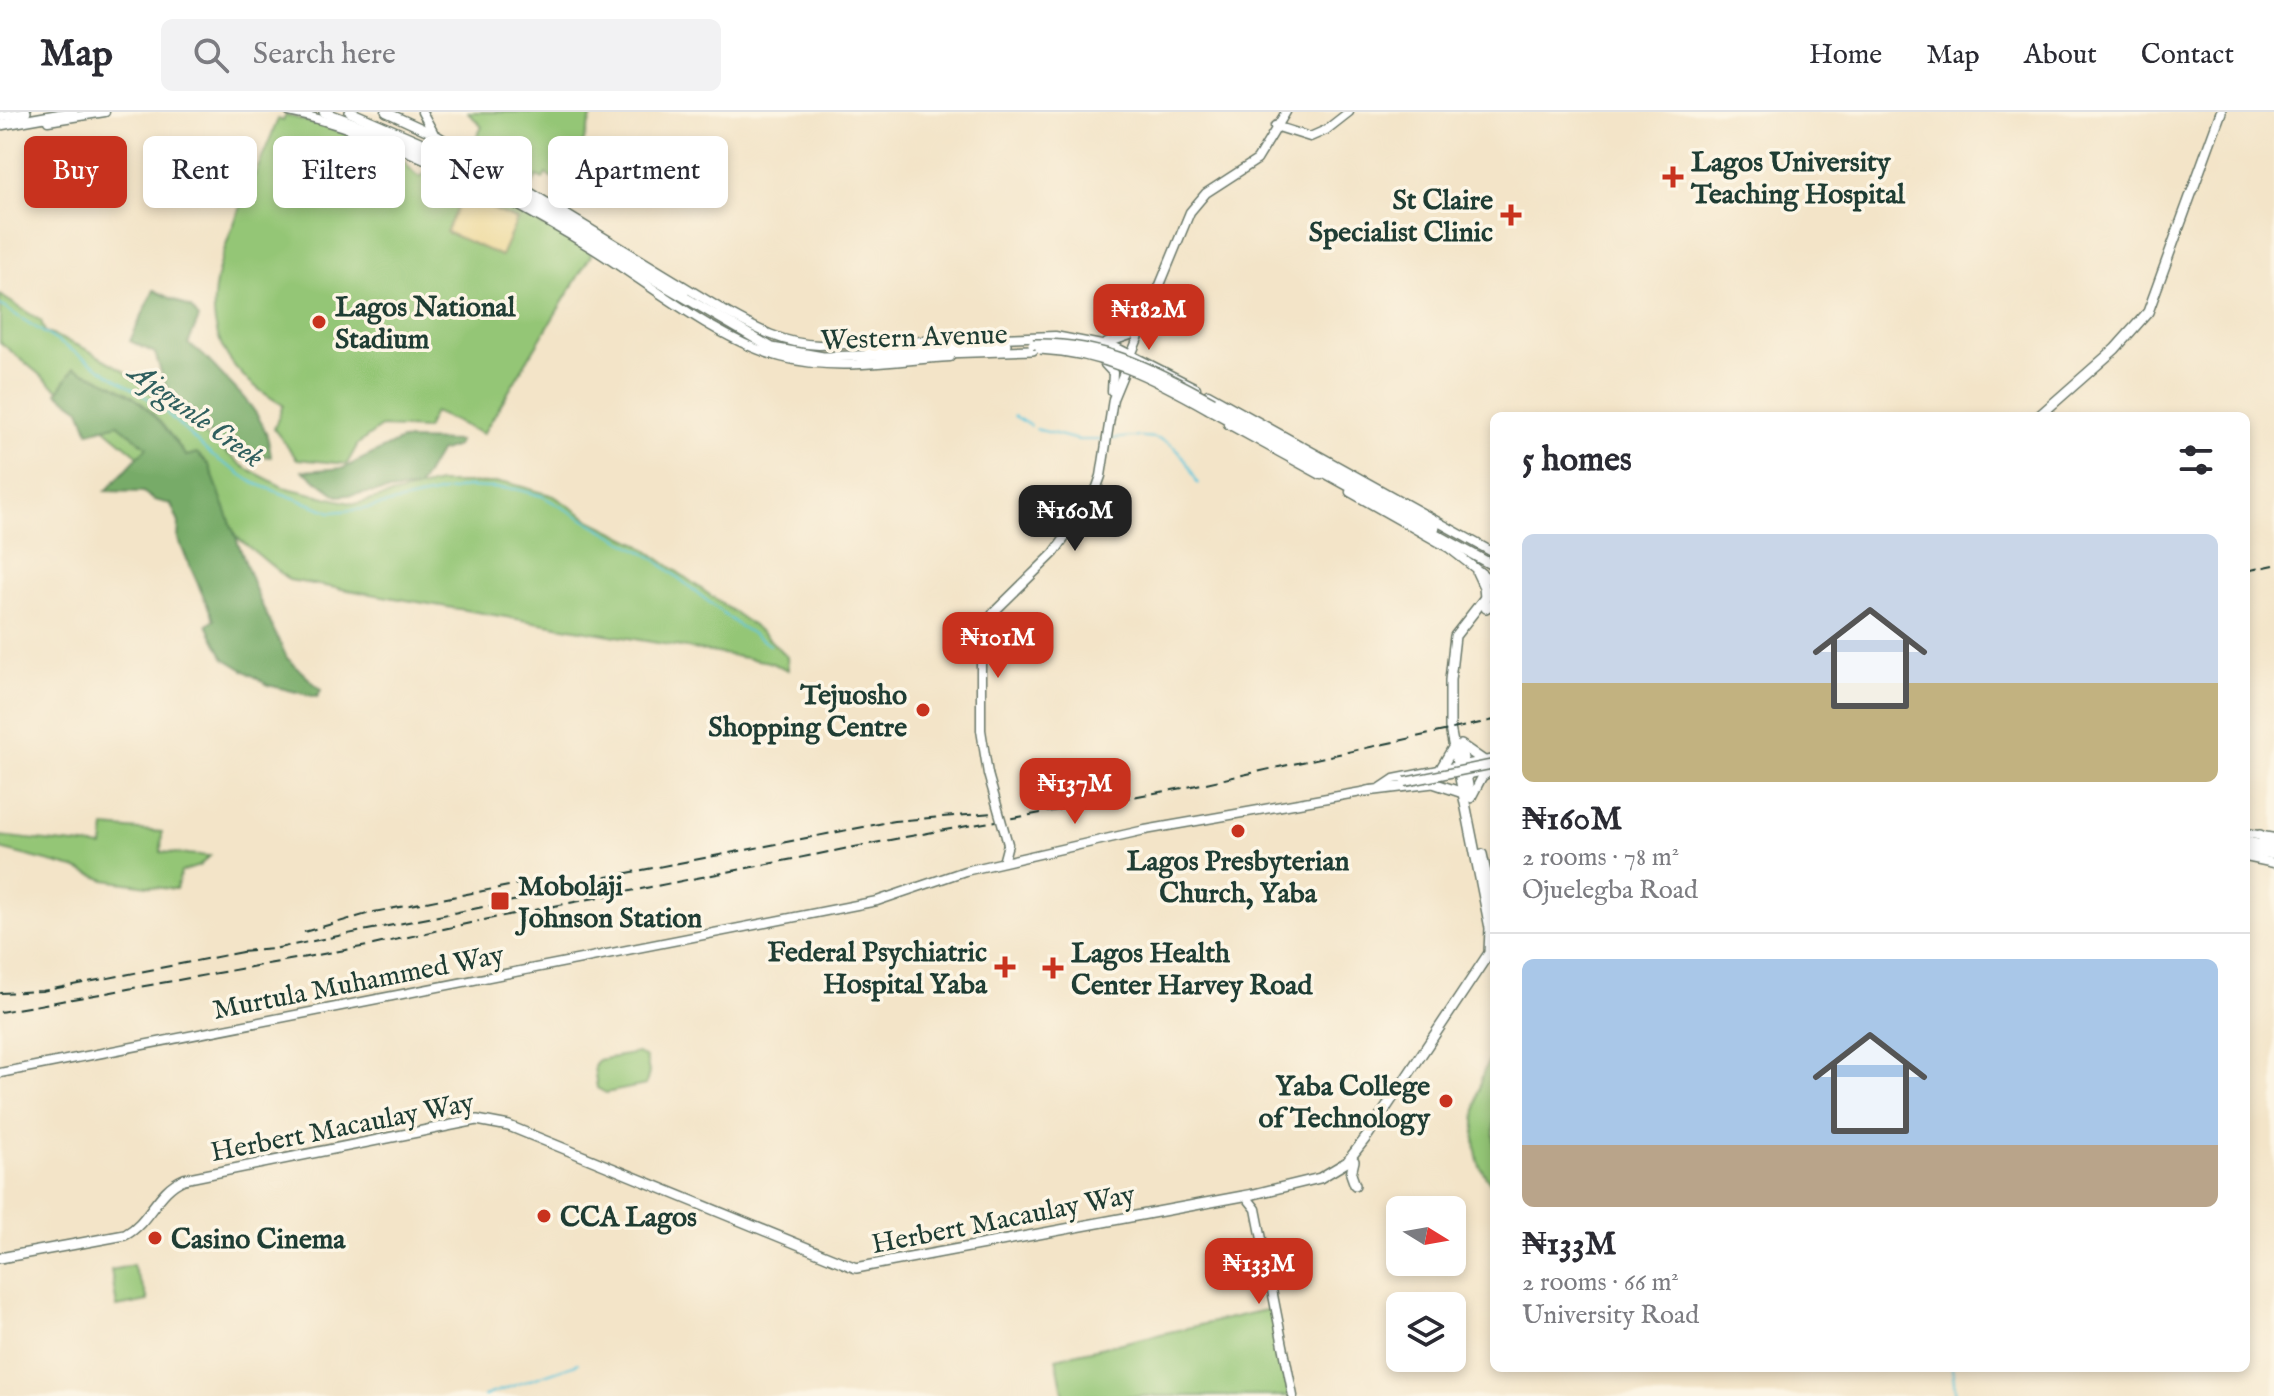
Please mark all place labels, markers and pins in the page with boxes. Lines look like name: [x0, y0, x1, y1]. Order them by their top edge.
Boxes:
place label: Lagos University Teaching Hospital: [1690, 146, 1906, 213]
marker: Lagos University Teaching Hospital: [1662, 166, 1684, 188]
place label: St Claire Specialist Clinic: [1309, 184, 1493, 251]
marker: St Claire Specialist Clinic: [1500, 204, 1522, 226]
pin: ₦182M: [1093, 284, 1205, 352]
place label: Lagos National Stadium: [335, 291, 517, 358]
marker: Lagos National Stadium: [310, 313, 328, 331]
pin: ₦160M: [1019, 485, 1131, 553]
pin: ₦101M: [942, 612, 1054, 680]
place label: Tejuosho Shopping Centre: [708, 679, 907, 746]
marker: Tejuosho Shopping Centre: [914, 701, 932, 719]
pin: ₦137M: [1019, 758, 1131, 826]
marker: Lagos Presbyterian Church, Yaba: [1229, 822, 1247, 840]
place label: Lagos Presbyterian Church, Yaba: [1126, 845, 1350, 912]
place label: Mobolaji Johnson Station: [514, 870, 702, 937]
marker: Mobolaji Johnson Station: [489, 890, 511, 912]
place label: Federal Psychiatric Hospital Yaba: [767, 936, 988, 1003]
place label: Lagos Health Center Harvey Road: [1071, 937, 1313, 1004]
marker: Federal Psychiatric Hospital Yaba: [994, 956, 1016, 978]
marker: Lagos Health Center Harvey Road: [1042, 957, 1064, 979]
place label: Yaba College of Technology: [1259, 1070, 1431, 1137]
marker: Yaba College of Technology: [1437, 1092, 1455, 1110]
place label: CCA Lagos: [560, 1201, 697, 1236]
marker: CCA Lagos: [535, 1207, 553, 1225]
place label: Casino Cinema: [171, 1223, 346, 1258]
marker: Casino Cinema: [146, 1229, 164, 1247]
pin: ₦133M: [1203, 1238, 1315, 1306]

